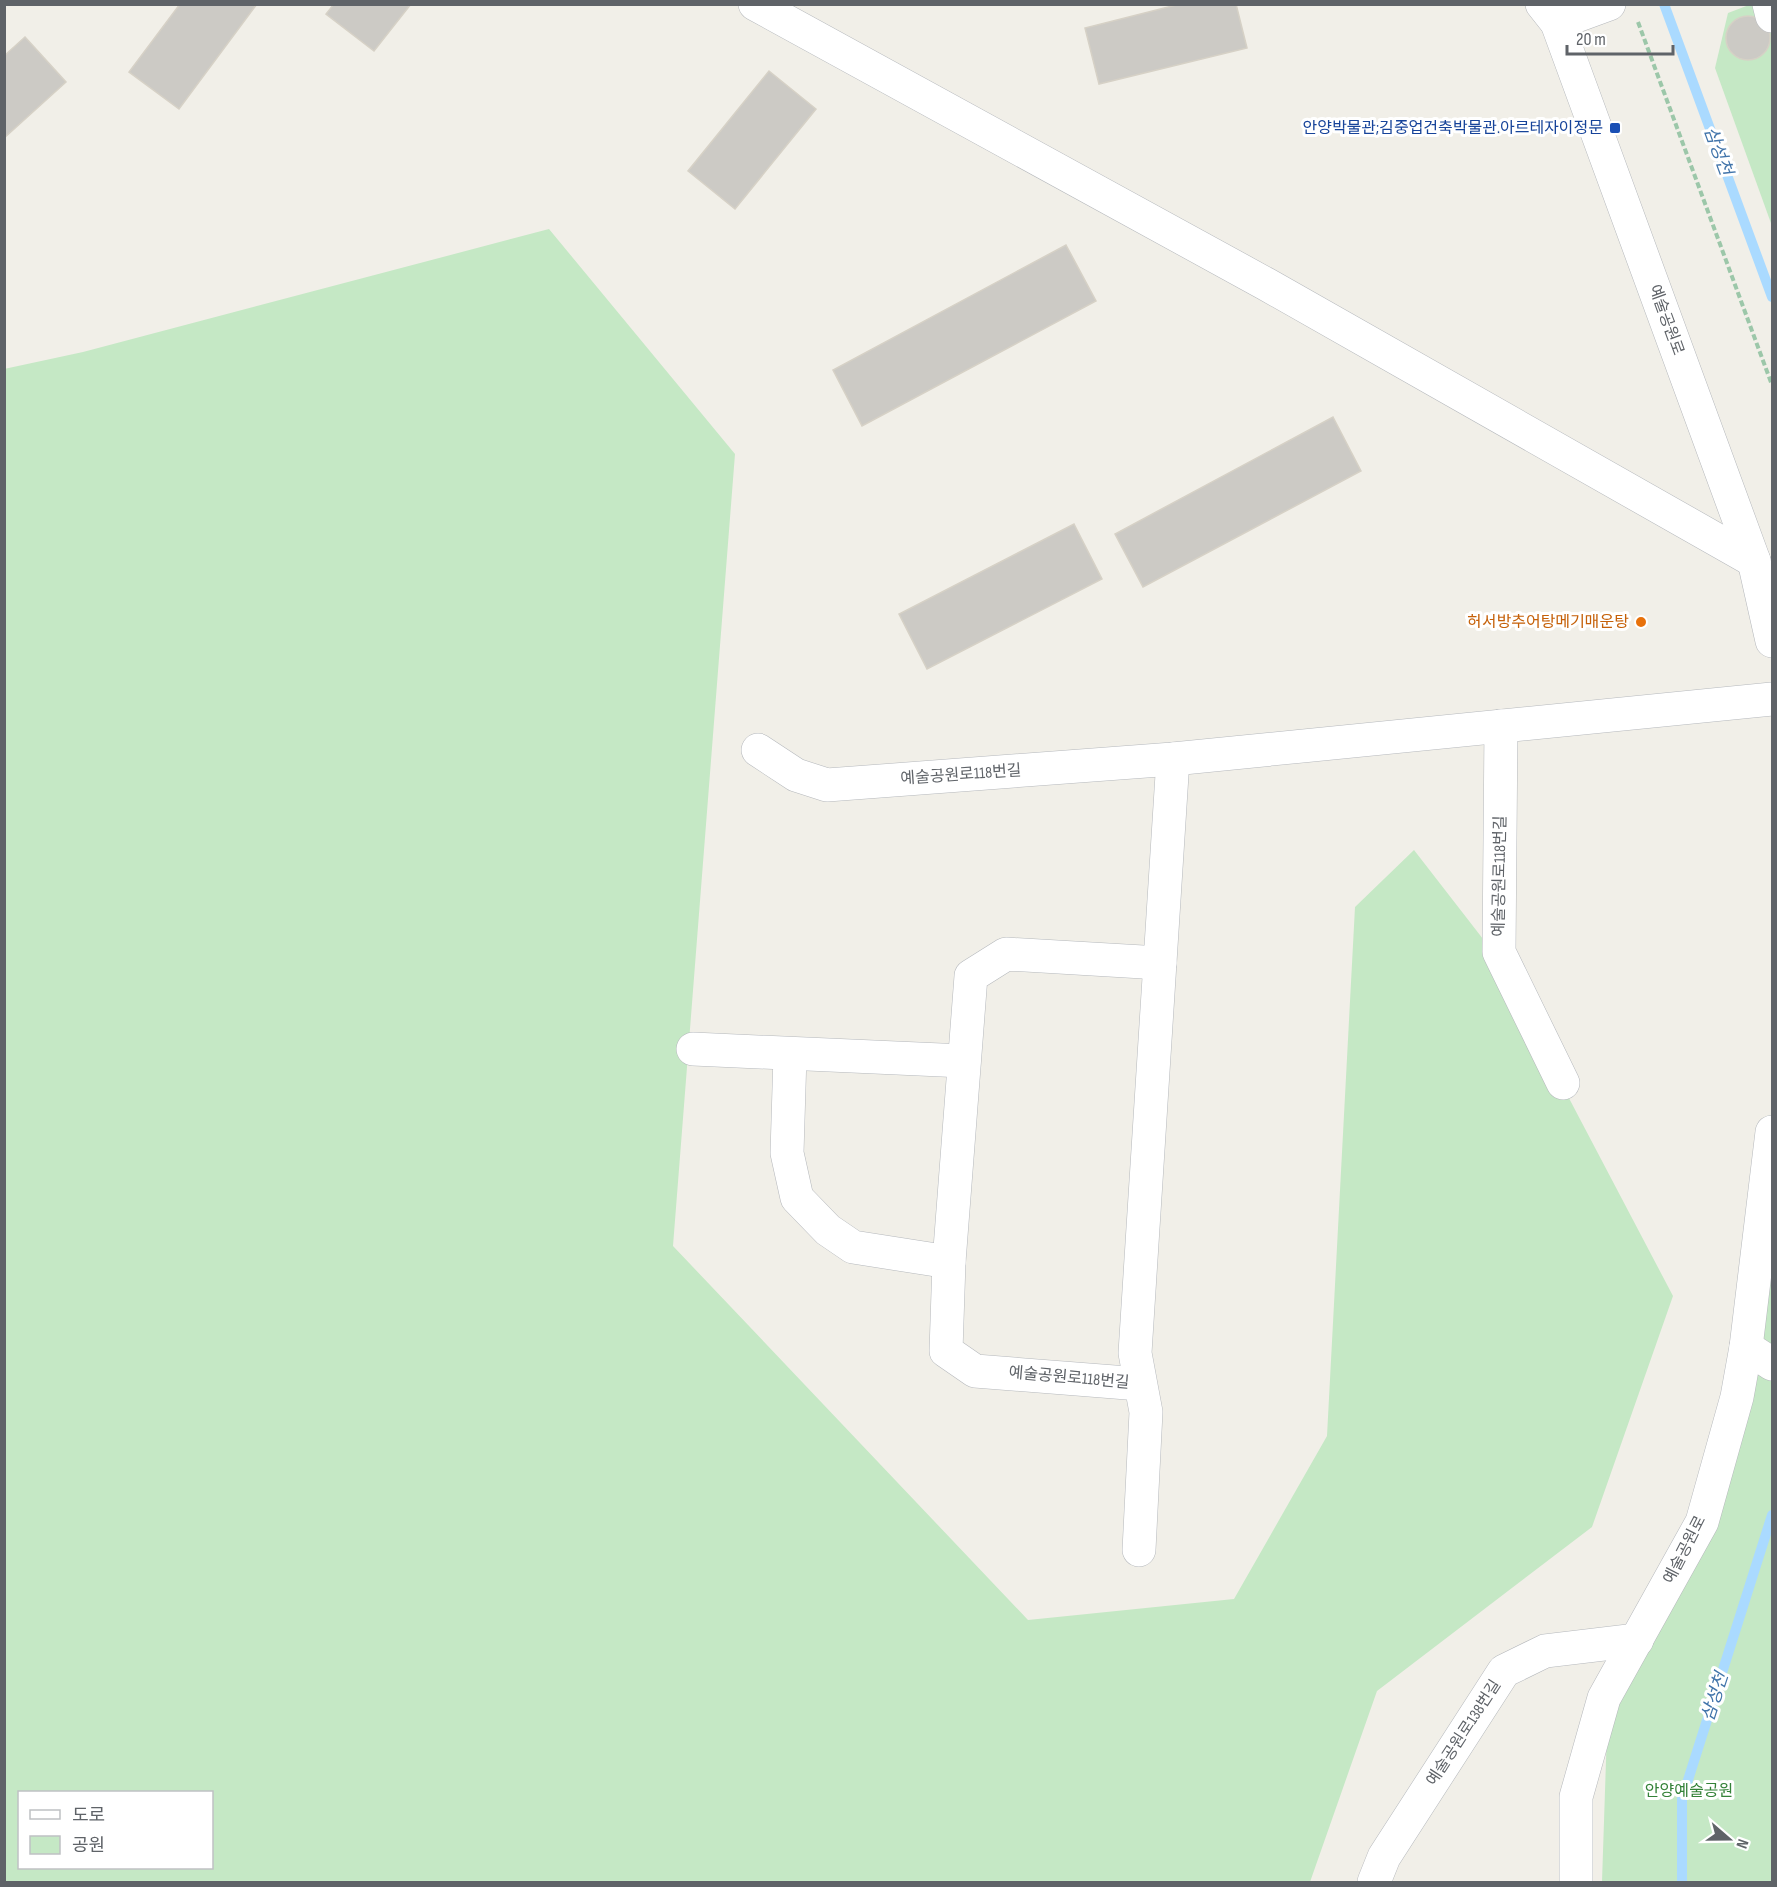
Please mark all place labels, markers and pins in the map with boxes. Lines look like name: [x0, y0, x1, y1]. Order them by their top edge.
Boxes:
place label: 안양박물관;김중업건축박물관.아르테자이정문: [1302, 119, 1603, 138]
marker: 안양박물관;김중업건축박물관.아르테자이정문: [1608, 121, 1622, 135]
place label: 허서방추어탕메기매운탕: [1467, 613, 1629, 632]
marker: 허서방추어탕메기매운탕: [1634, 615, 1648, 629]

